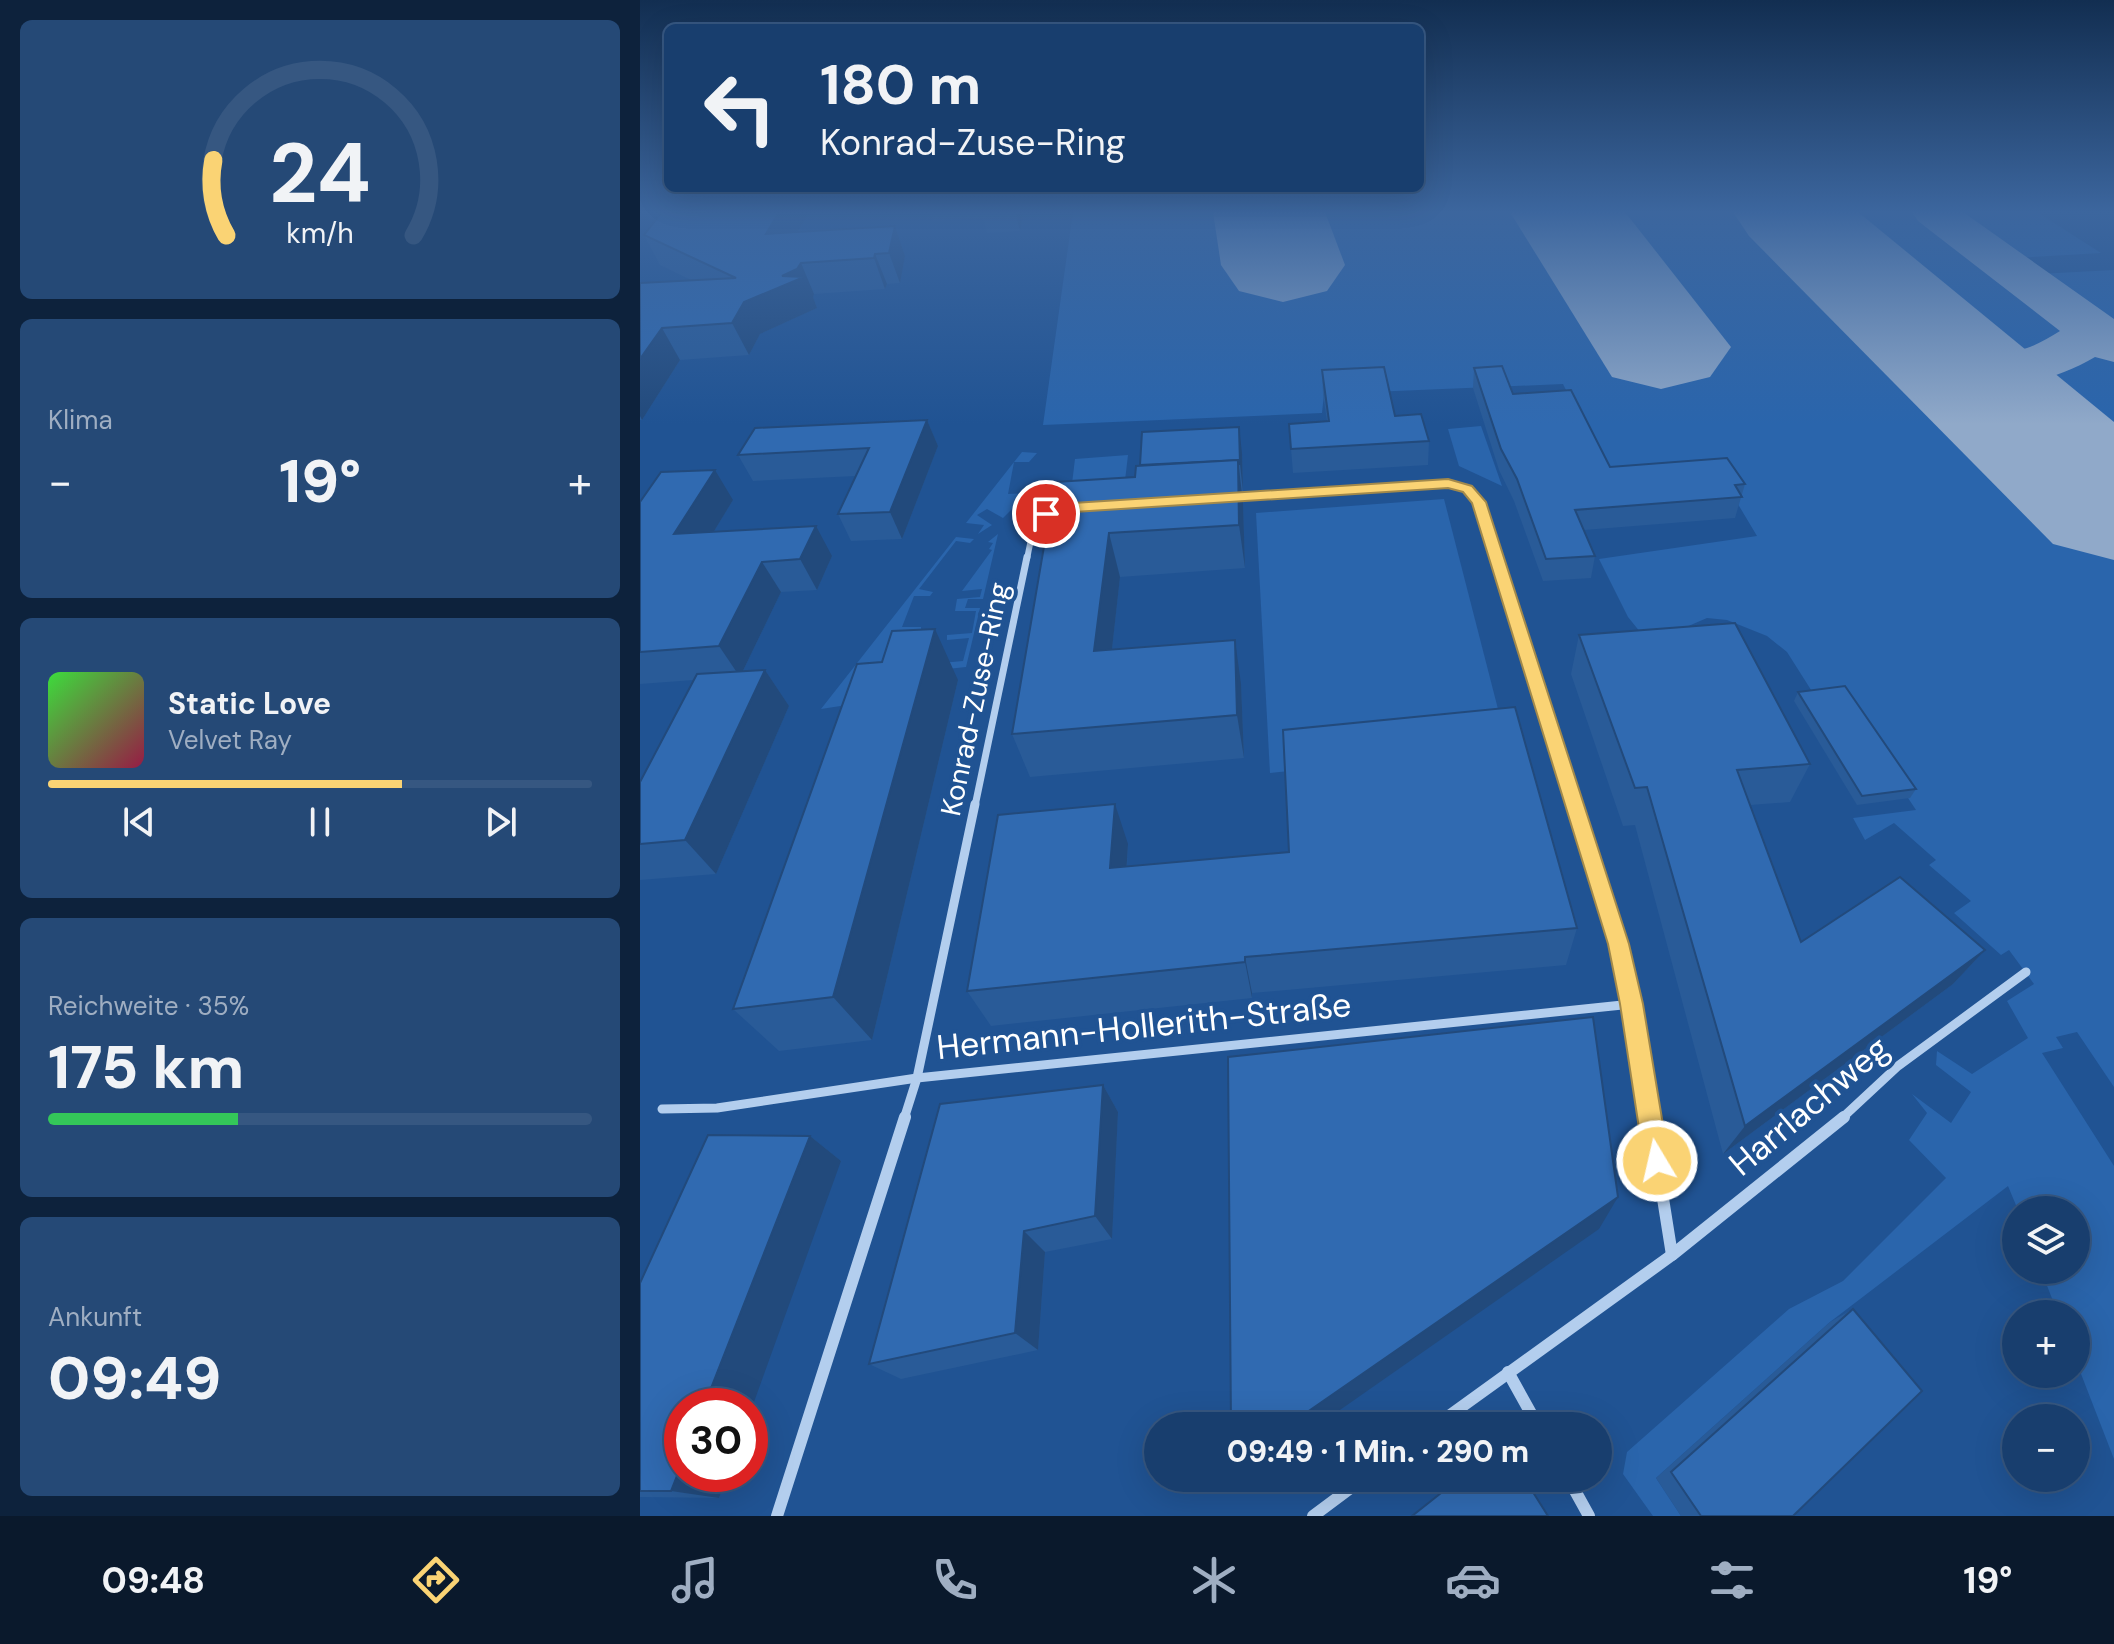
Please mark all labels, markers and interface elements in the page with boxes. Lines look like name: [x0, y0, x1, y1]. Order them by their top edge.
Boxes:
text: 180 m: [820, 48, 981, 121]
icon: left: [688, 56, 792, 160]
text: 24: [269, 118, 371, 227]
text: Konrad-Zuse-Ring: [820, 119, 1126, 166]
text: km/h: [286, 215, 354, 252]
text: Klima: [48, 403, 113, 437]
text: 19°: [279, 442, 361, 521]
text: −: [48, 453, 72, 511]
text: +: [568, 453, 592, 511]
pin: [1012, 480, 1080, 548]
icon: arrive: [1024, 492, 1068, 536]
street label: Konrad-Zuse-Ring: [932, 579, 1018, 819]
text: Static Love: [168, 684, 331, 723]
text: Velvet Ray: [168, 723, 292, 757]
icon: previous: [117, 800, 161, 844]
icon: pause: [298, 800, 342, 844]
icon: next: [479, 800, 523, 844]
street label: Hermann-Hollerith-Straße: [935, 982, 1353, 1070]
text: Reichweite · 35%: [48, 989, 249, 1023]
street label: Harrlachweg: [1720, 1026, 1898, 1186]
text: 175 km: [48, 1028, 244, 1107]
position arrow: [1615, 1119, 1699, 1203]
map controls: [2002, 1196, 2090, 1492]
button: layers: [2002, 1196, 2090, 1284]
text: Ankunft: [48, 1300, 142, 1334]
button: +: [2002, 1300, 2090, 1388]
text: 09:49: [48, 1339, 221, 1418]
speed limit sign: 30: [664, 1388, 768, 1492]
button: −: [2002, 1404, 2090, 1492]
text: 09:49 · 1 Min. · 290 m: [1227, 1432, 1529, 1471]
icon: directions: [408, 1552, 464, 1608]
icon: music: [667, 1552, 723, 1608]
icon: phone: [927, 1552, 983, 1608]
icon: climate: [1186, 1552, 1242, 1608]
icon: car: [1445, 1552, 1501, 1608]
icon: filters: [1704, 1552, 1760, 1608]
text: 09:48: [102, 1557, 205, 1604]
text: 19°: [1963, 1557, 2012, 1604]

